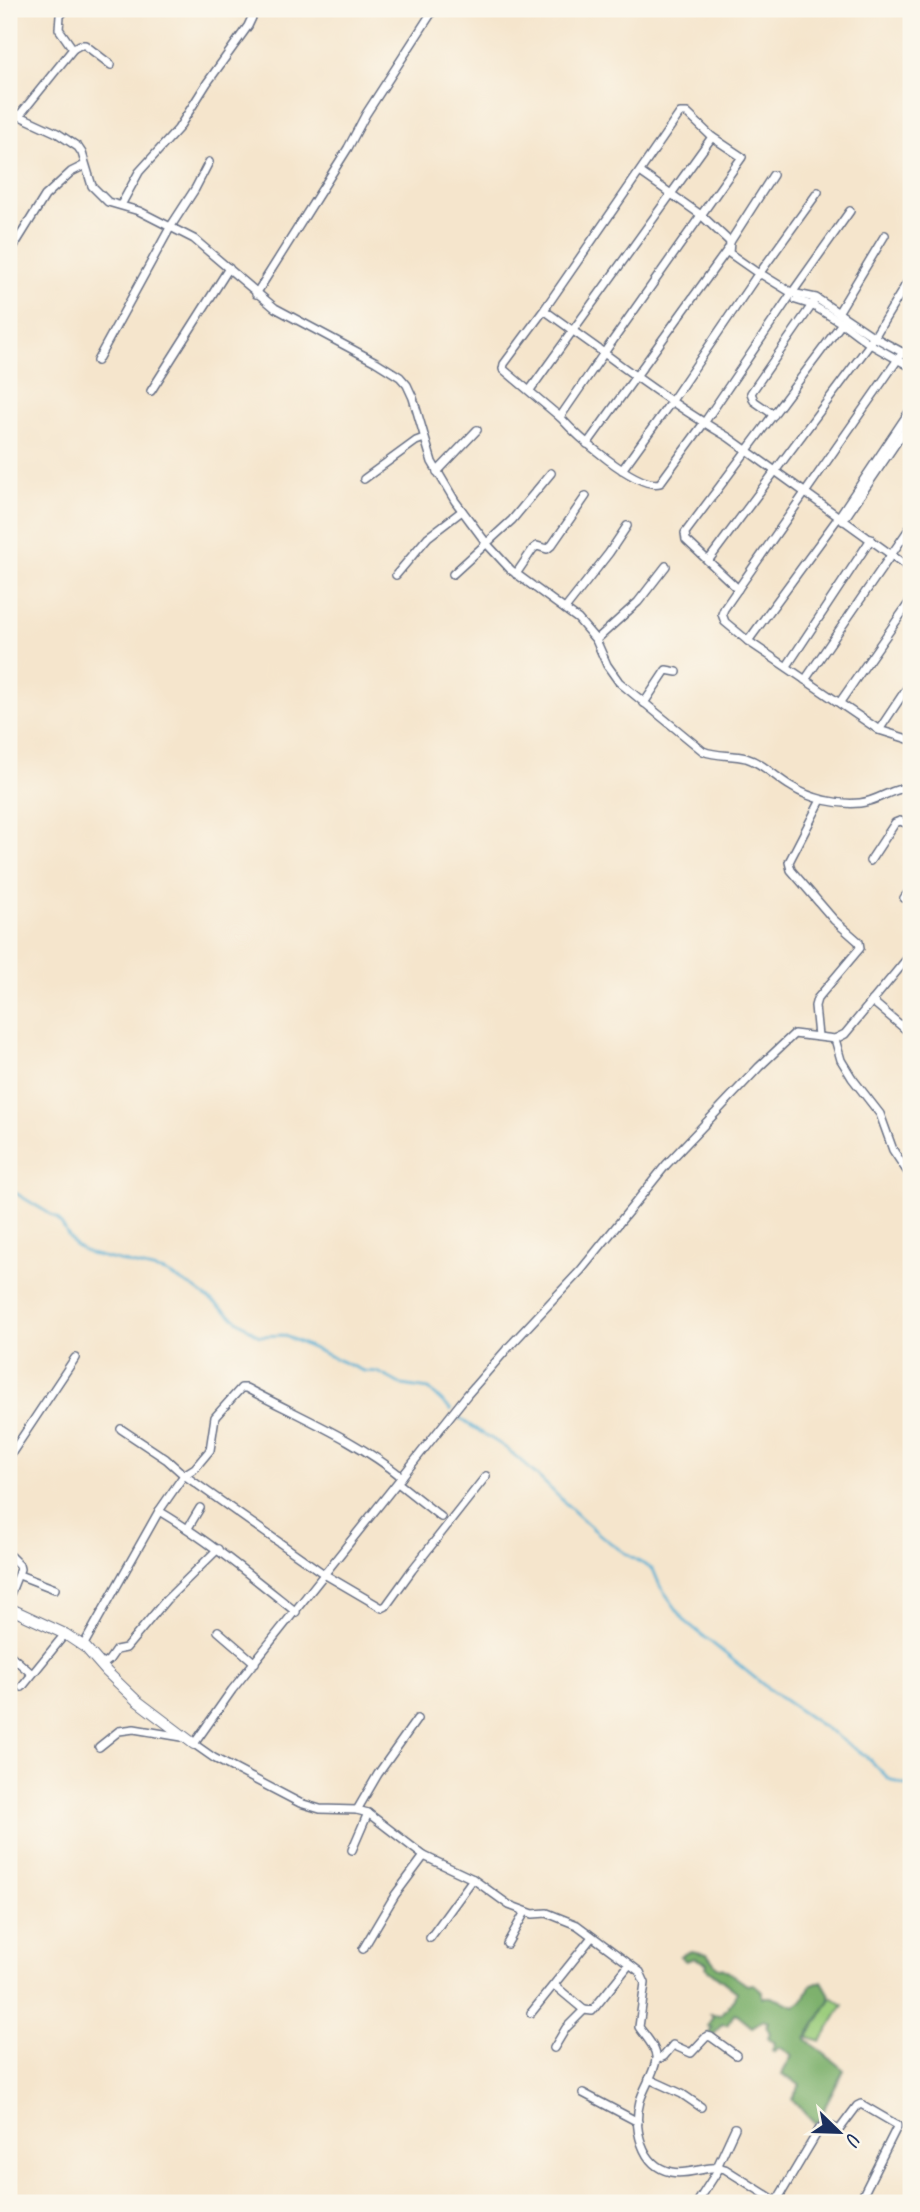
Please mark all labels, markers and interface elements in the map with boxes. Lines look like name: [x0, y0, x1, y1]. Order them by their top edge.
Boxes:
north arrow: [804, 2096, 874, 2166]
text: U: [839, 2129, 867, 2151]

